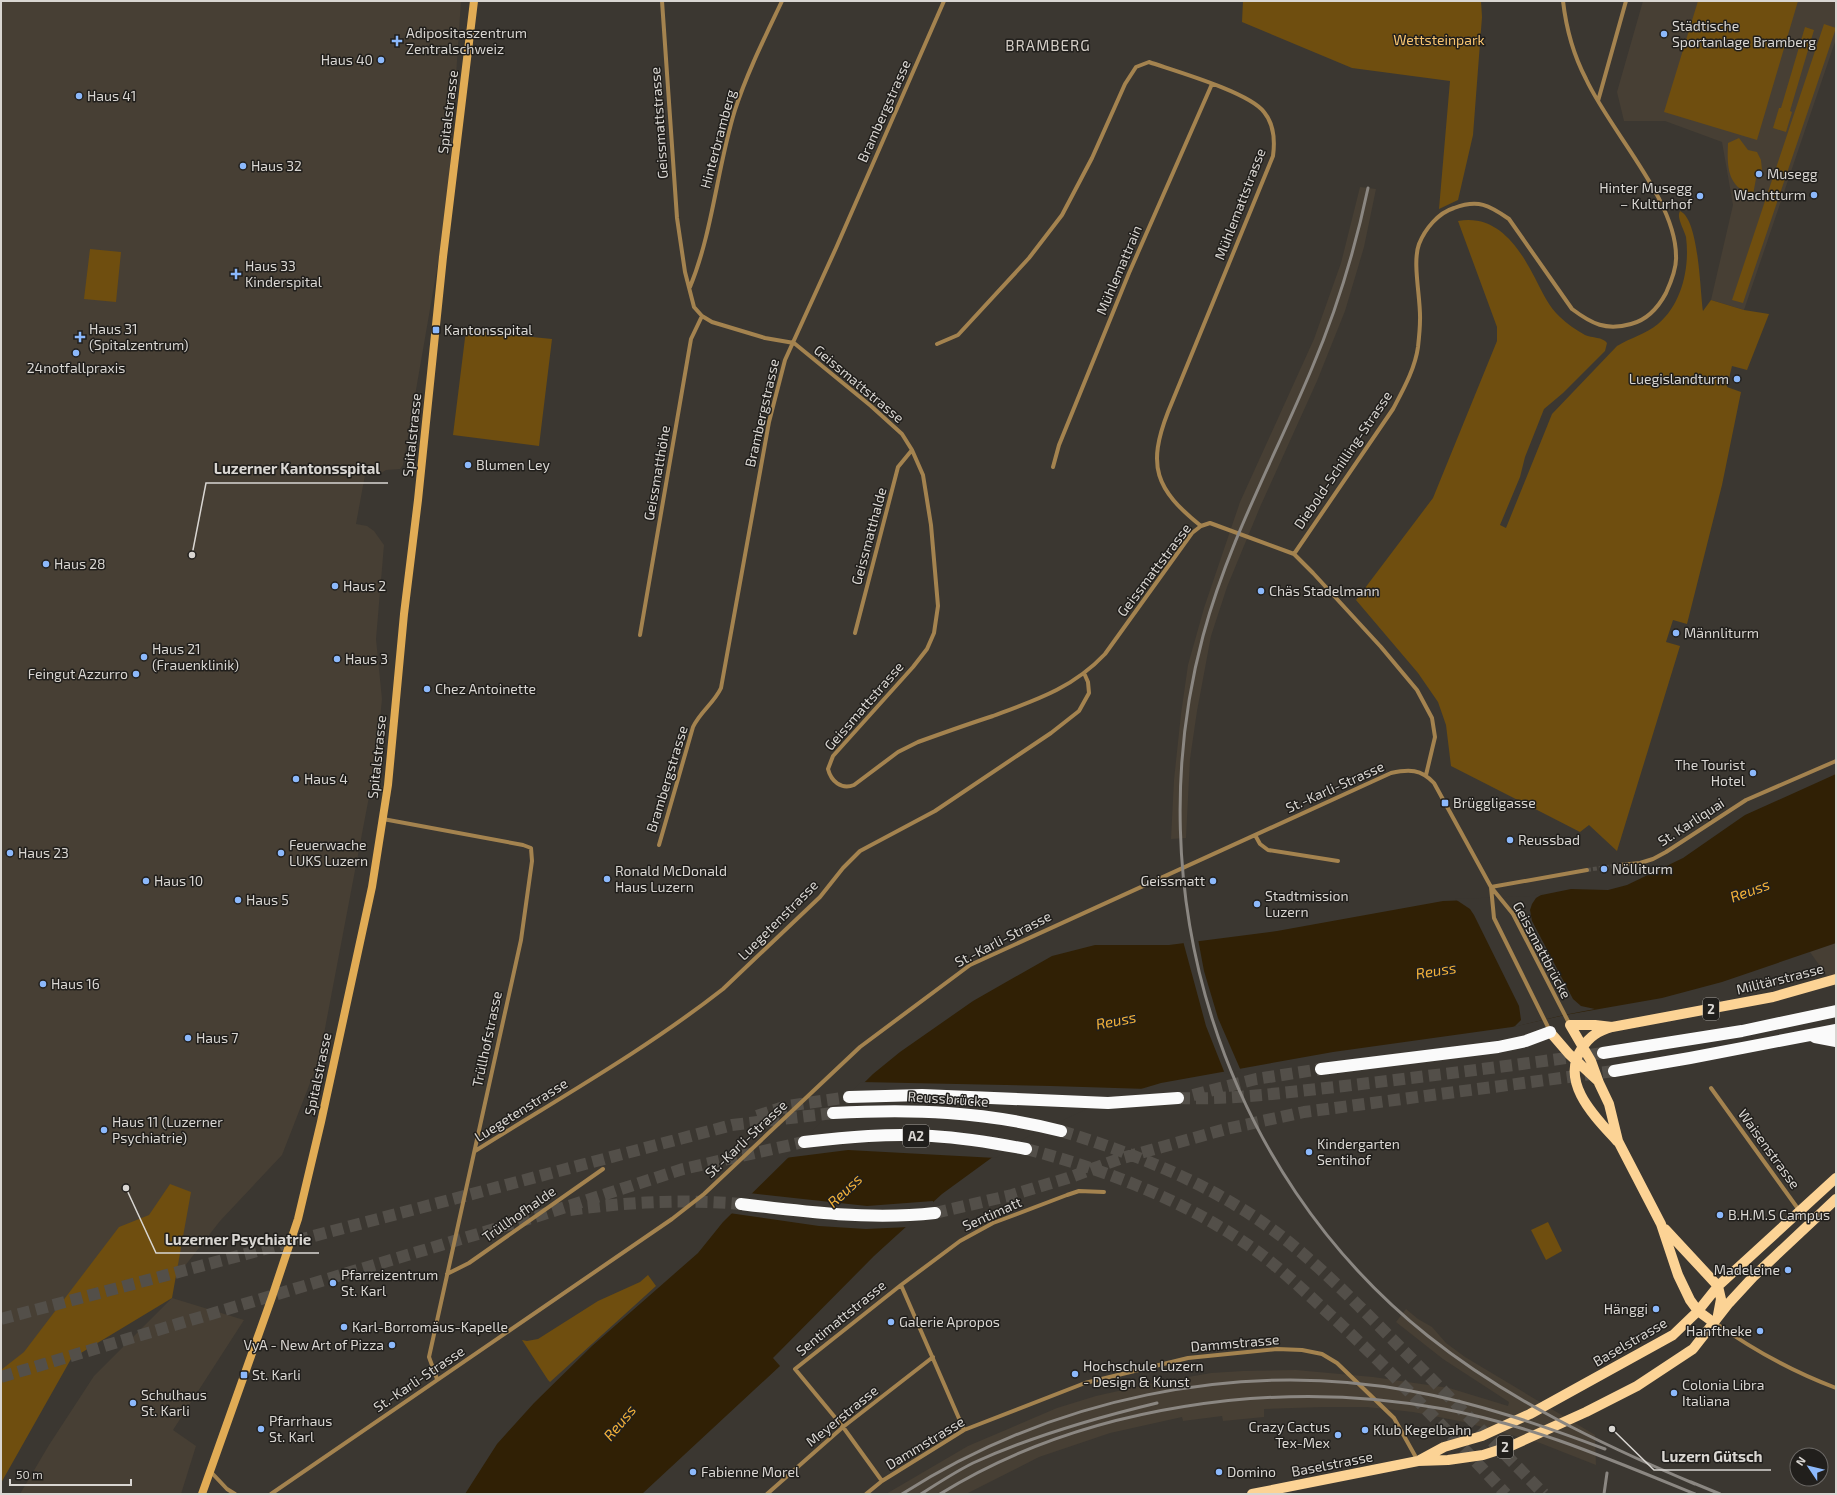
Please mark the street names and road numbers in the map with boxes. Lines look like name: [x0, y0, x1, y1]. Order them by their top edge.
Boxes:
street label: Brambergstrasse: [853, 57, 914, 165]
street label: Geissmattstrasse: [646, 67, 671, 180]
street label: Spitalstrasse: [434, 69, 461, 155]
street label: Hinterbramberg: [696, 87, 739, 190]
street label: Mühlemattstrasse: [1210, 146, 1269, 262]
street label: Mühlemattrain: [1092, 222, 1145, 317]
street label: Geissmattstrasse: [811, 341, 908, 426]
street label: Brambergstrasse: [741, 357, 782, 469]
street label: Diebold-Schilling-Strasse: [1290, 387, 1395, 532]
street label: Spitalstrasse: [399, 392, 424, 478]
street label: Geissmatthöhe: [640, 424, 673, 522]
street label: Geissmatthalde: [847, 485, 890, 586]
street label: Geissmattstrasse: [1113, 520, 1194, 620]
street label: Geissmattstrasse: [820, 658, 907, 754]
street label: Spitalstrasse: [364, 714, 389, 800]
street label: Brambergstrasse: [642, 723, 691, 834]
street label: St.-Karli-Strasse: [1283, 757, 1387, 816]
street label: St. Karliquai: [1654, 794, 1727, 849]
street label: Luegetenstrasse: [734, 876, 821, 963]
street label: Geissmattbrücke: [1510, 898, 1575, 1001]
street label: St.-Karli-Strasse: [952, 907, 1054, 970]
street label: Militärstrasse: [1734, 959, 1825, 998]
street label: Trüllhofstrasse: [468, 989, 505, 1088]
road number: 2: [1703, 998, 1719, 1020]
street label: Spitalstrasse: [300, 1031, 335, 1117]
street label: Luegetenstrasse: [471, 1074, 570, 1145]
street label: Reussbrücke: [907, 1087, 989, 1110]
street label: St.-Karli-Strasse: [701, 1096, 790, 1181]
street label: Waisenstrasse: [1735, 1105, 1804, 1192]
road number: A2: [903, 1125, 929, 1147]
street label: Trüllhofhalde: [479, 1182, 559, 1245]
street label: Sentimatt: [960, 1193, 1024, 1234]
street label: Sentimattstrasse: [792, 1276, 889, 1359]
street label: Baselstrasse: [1590, 1314, 1670, 1370]
street label: Dammstrasse: [1190, 1330, 1280, 1355]
street label: St.-Karli-Strasse: [370, 1342, 467, 1415]
street label: Meyerstrasse: [802, 1381, 881, 1450]
street label: Dammstrasse: [882, 1412, 967, 1473]
road number: 2: [1497, 1436, 1513, 1458]
street label: Baselstrasse: [1290, 1447, 1374, 1480]

